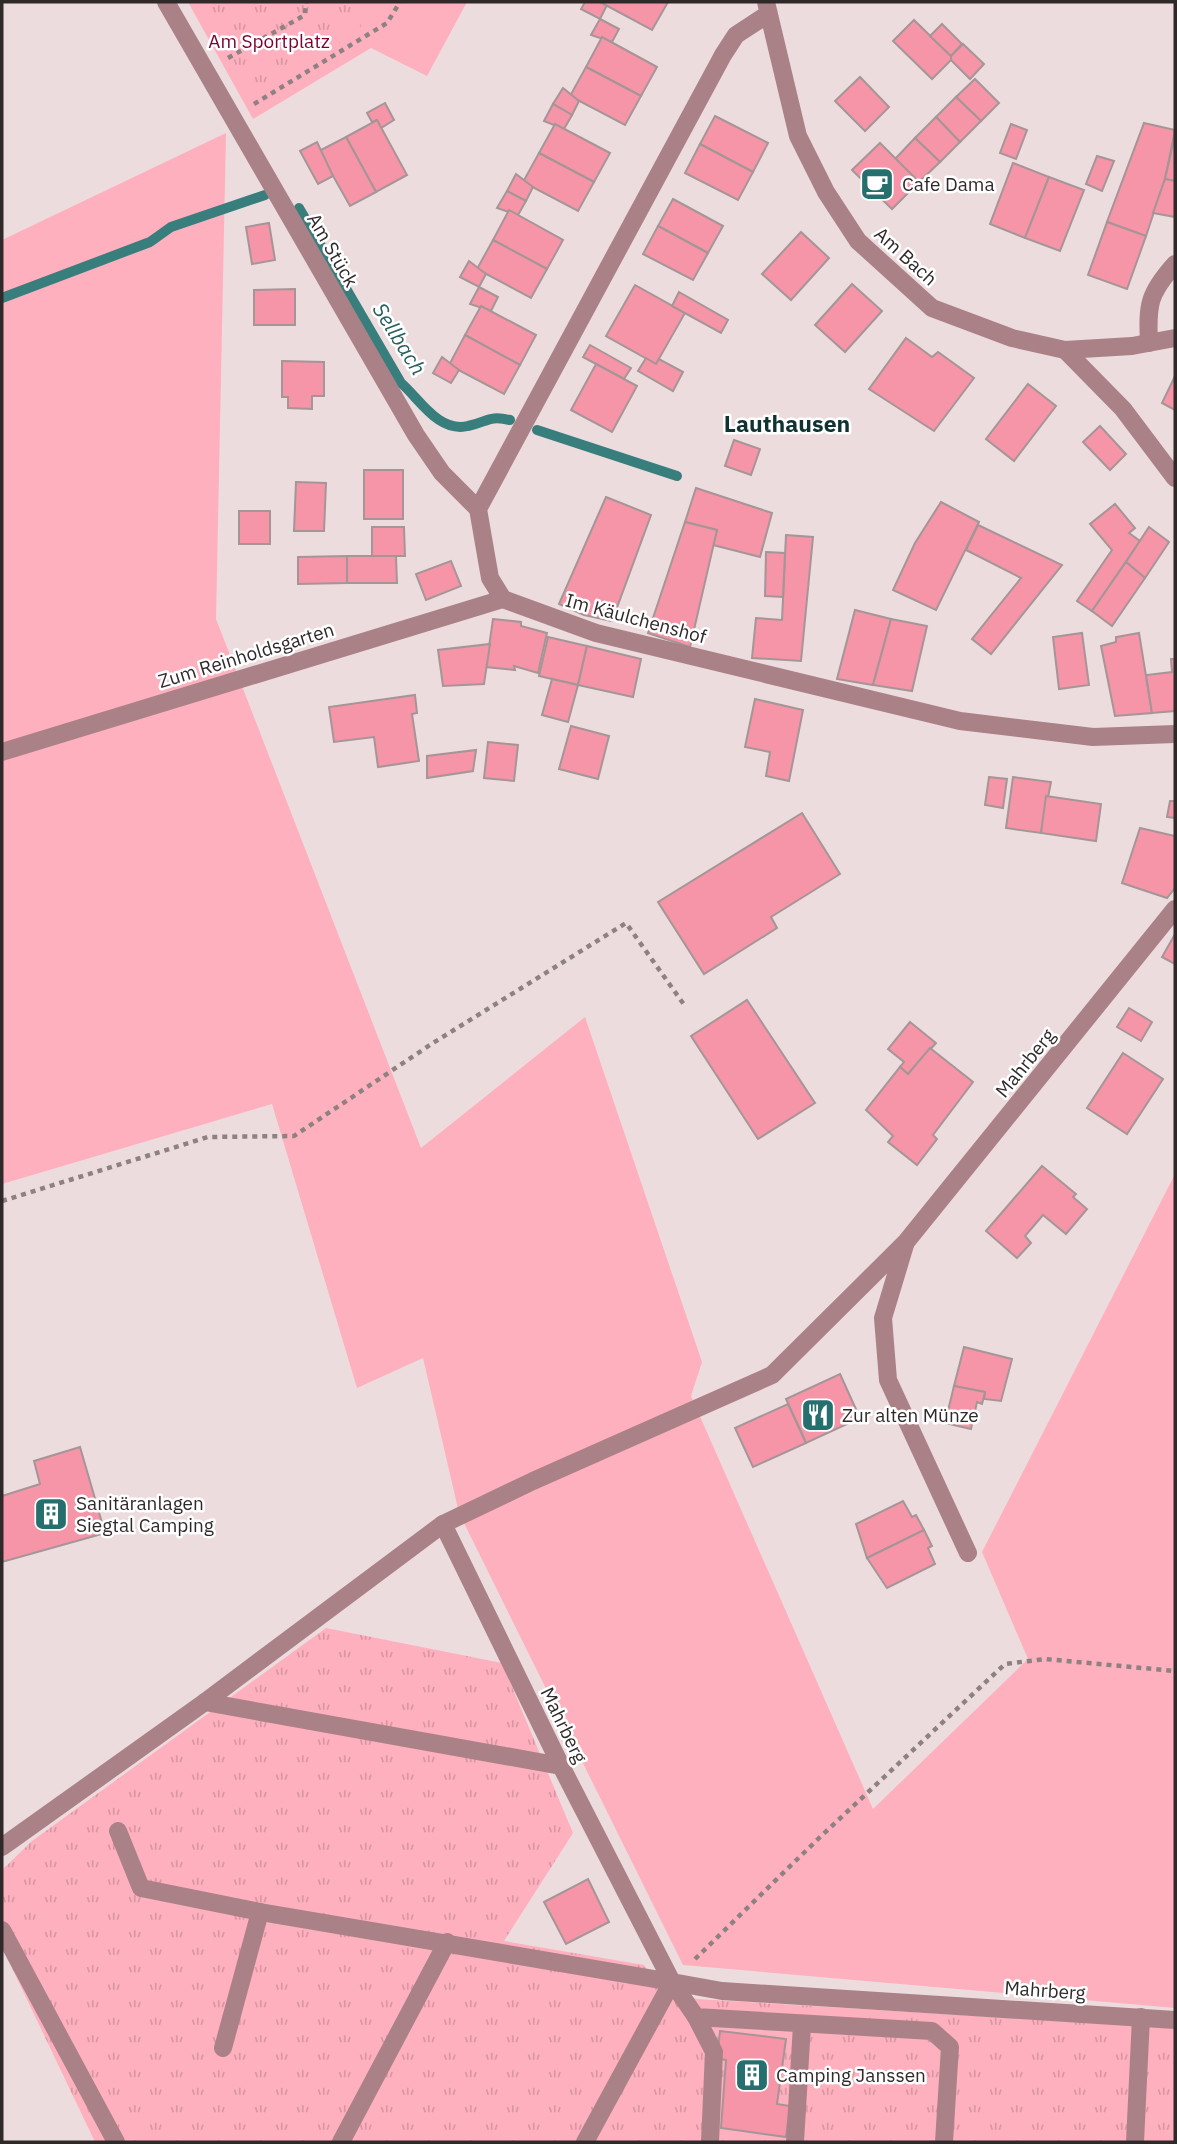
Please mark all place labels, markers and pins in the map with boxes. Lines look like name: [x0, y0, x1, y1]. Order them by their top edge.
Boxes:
cafe icon: Cafe Dama: [858, 165, 896, 203]
place label: Cafe Dama: [902, 172, 995, 196]
restaurant icon: Zur alten Münze: [799, 1396, 837, 1434]
place label: Zur alten Münze: [842, 1403, 979, 1427]
place label: Sanitäranlagen Siegtal Camping: [76, 1491, 214, 1537]
building icon: Sanitäranlagen Siegtal Camping: [32, 1495, 70, 1533]
building icon: Camping Janssen: [733, 2056, 771, 2094]
place label: Camping Janssen: [776, 2063, 926, 2087]

